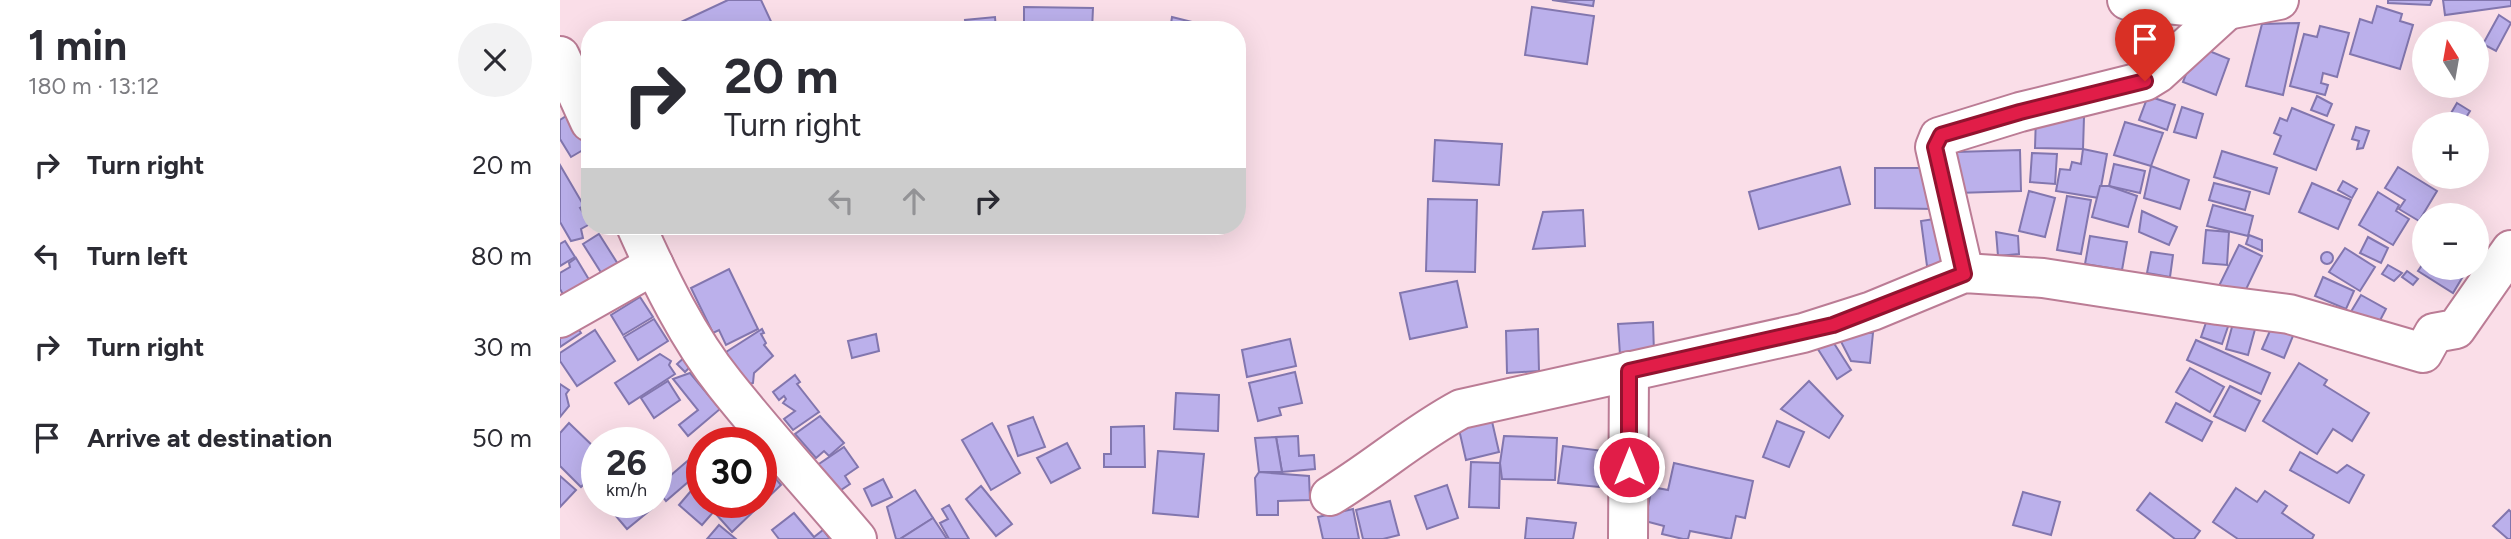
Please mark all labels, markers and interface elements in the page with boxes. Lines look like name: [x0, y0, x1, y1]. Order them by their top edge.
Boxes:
pin: [2115, 9, 2175, 81]
text: 1 min: [28, 20, 127, 71]
icon: arrive: [2126, 20, 2164, 58]
north arrow: [2412, 21, 2488, 98]
map controls: [2412, 21, 2489, 280]
button: close: [458, 23, 532, 97]
text: 20 m: [724, 46, 839, 105]
icon: right: [609, 49, 700, 140]
text: 180 m · 13:12: [28, 72, 159, 100]
text: Turn right: [724, 106, 862, 144]
button: +: [2412, 112, 2489, 189]
icon: right: [28, 146, 66, 184]
text: Turn right: [87, 149, 204, 181]
text: 20 m: [472, 149, 532, 181]
icon: left: [822, 182, 860, 220]
icon: ahead: [895, 182, 933, 220]
icon: right: [968, 182, 1006, 220]
button: −: [2412, 203, 2489, 280]
icon: left: [28, 237, 66, 275]
text: Turn left: [87, 240, 188, 272]
text: 80 m: [471, 240, 532, 272]
icon: right: [28, 328, 66, 366]
text: Turn right: [87, 331, 204, 363]
text: 30 m: [473, 331, 532, 363]
icon: arrive: [28, 419, 66, 457]
text: Arrive at destination: [87, 422, 332, 454]
text: 50 m: [472, 422, 532, 454]
speed limit sign: 30: [686, 427, 777, 518]
position arrow: [1592, 430, 1666, 504]
text: 26: [606, 442, 647, 484]
text: km/h: [606, 479, 647, 501]

